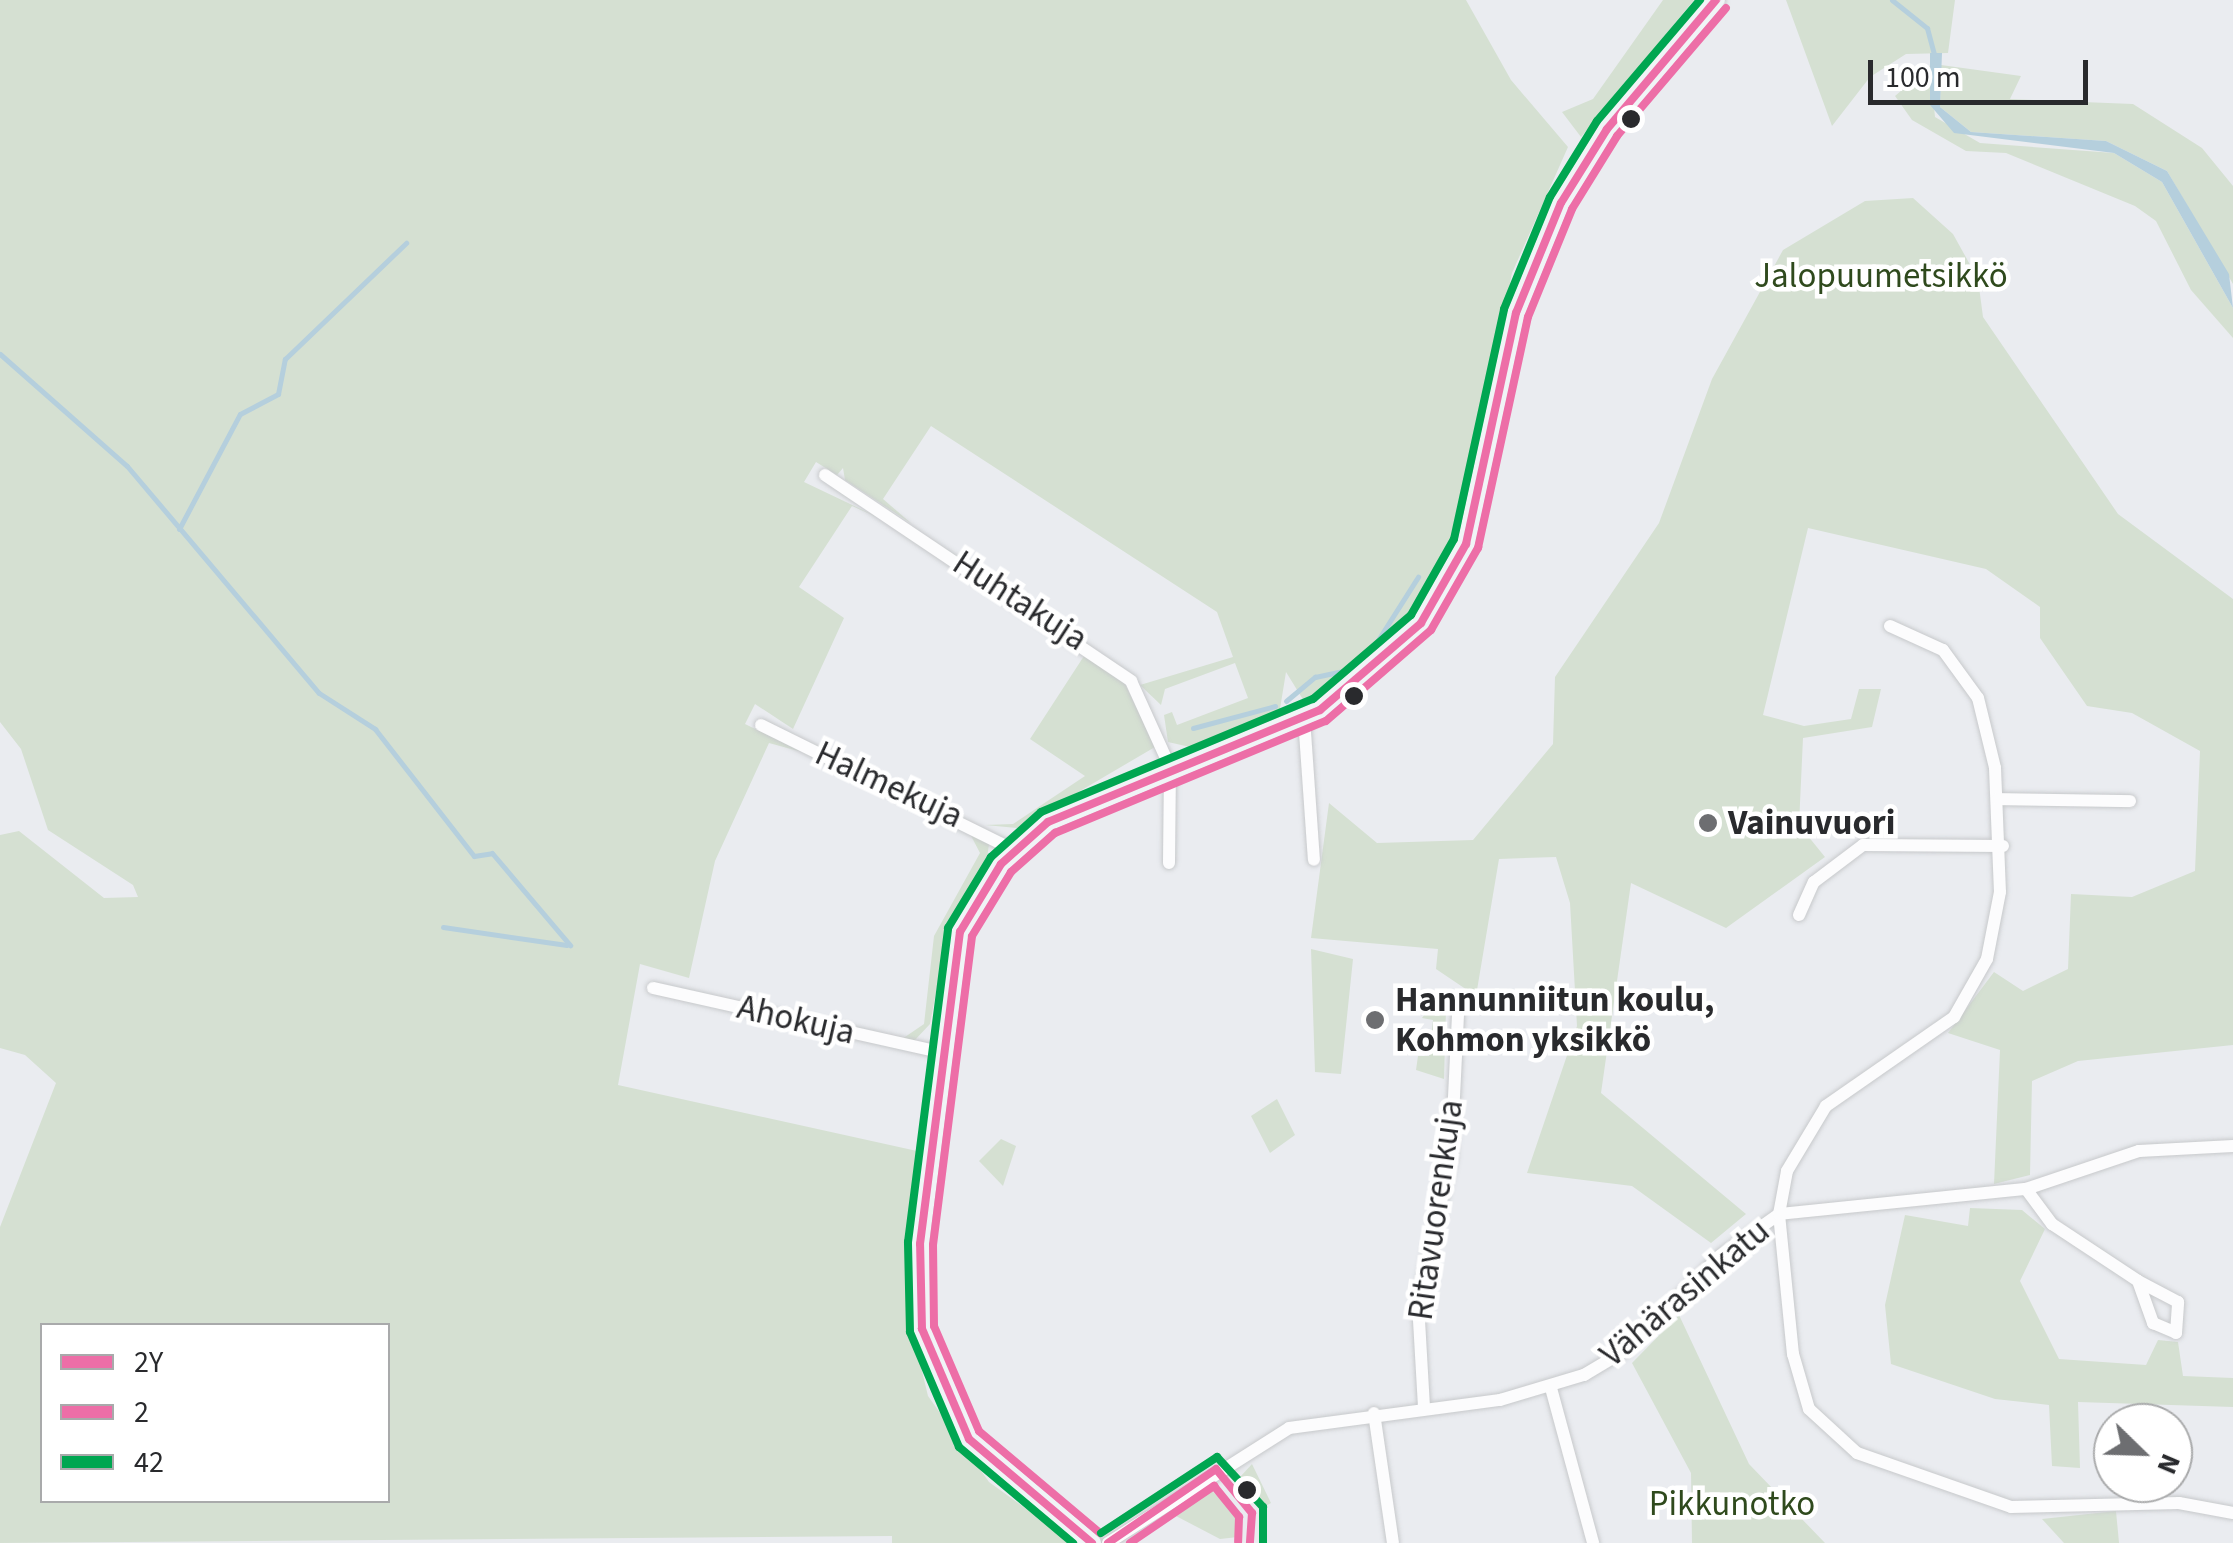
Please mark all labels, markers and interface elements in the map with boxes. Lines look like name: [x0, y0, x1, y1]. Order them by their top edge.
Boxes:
scale bar: [1873, 40, 2093, 102]
text: 100 m: [1885, 56, 1961, 99]
unlabelled marker: [1621, 109, 1641, 129]
park label: Jalopuumetsikkö: [1754, 255, 2008, 297]
street label: Huhtakuja: [945, 542, 1095, 660]
unlabelled marker: [1344, 686, 1364, 706]
street label: Halmekuja: [809, 733, 969, 837]
place label: Vainuvuori: [1728, 802, 1895, 844]
marker: Vainuvuori: [1697, 812, 1719, 834]
place label: Hannunniitun koulu, Kohmon yksikkö: [1395, 979, 1715, 1061]
street label: Ahokuja: [733, 986, 859, 1054]
marker: Hannunniitun koulu, Kohmon yksikkö: [1364, 1009, 1386, 1031]
street label: Ritavuorenkuja: [1400, 1097, 1472, 1323]
street label: Vähärasinkatu: [1592, 1210, 1778, 1376]
legend: [40, 1323, 390, 1503]
text: 2Y: [134, 1341, 163, 1384]
text: 2: [134, 1391, 149, 1434]
north arrow: [2093, 1403, 2193, 1503]
text: 42: [134, 1441, 164, 1484]
text: N: [2147, 1448, 2191, 1480]
unlabelled marker: [1237, 1480, 1257, 1500]
park label: Pikkunotko: [1649, 1483, 1815, 1525]

